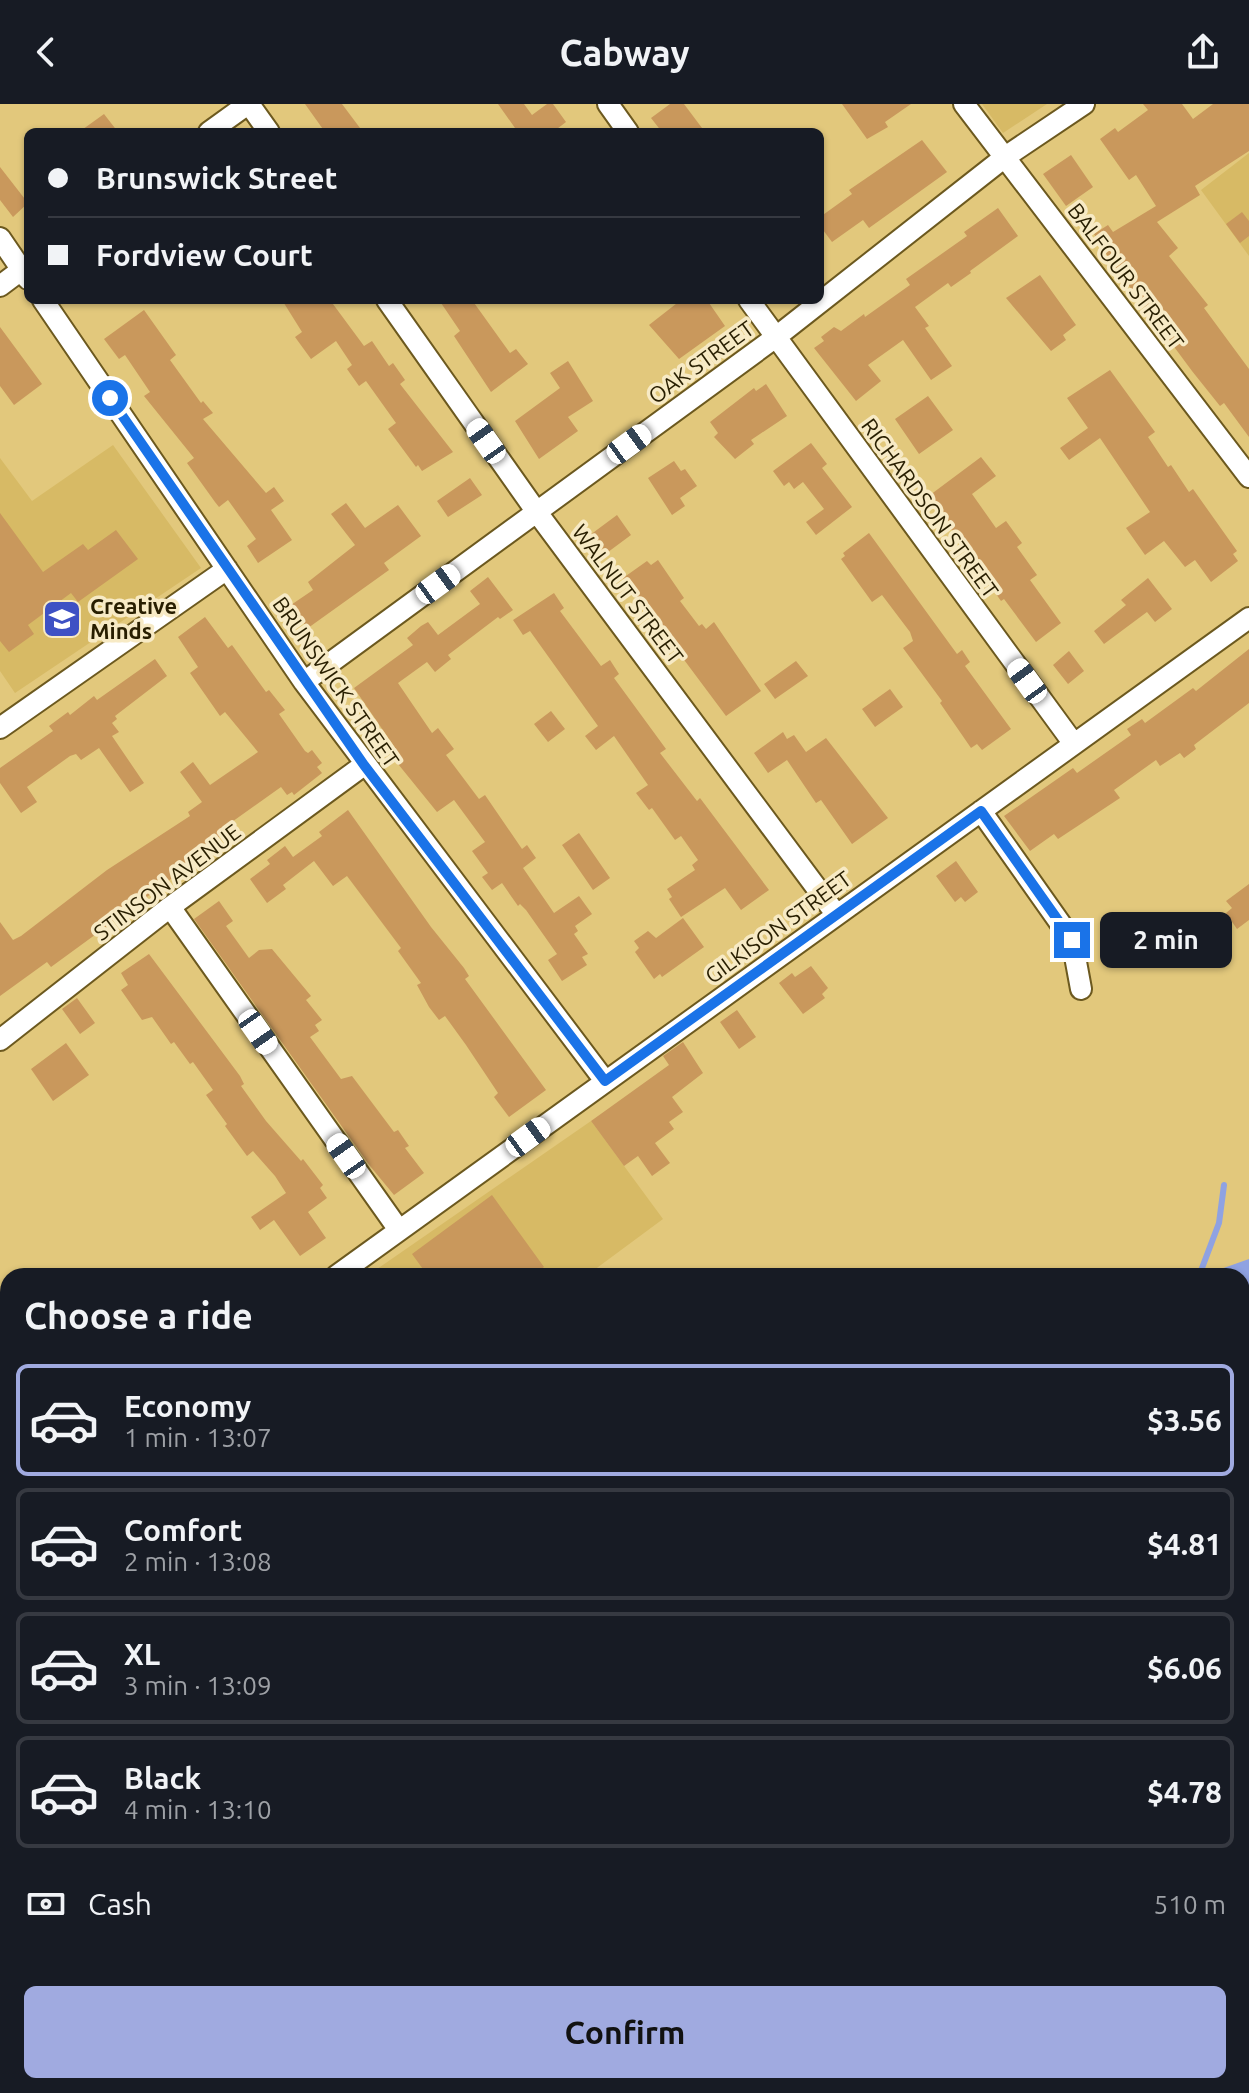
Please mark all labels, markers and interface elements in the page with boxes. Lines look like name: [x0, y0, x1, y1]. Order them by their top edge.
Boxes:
icon: back: [24, 30, 68, 74]
icon: share: [1181, 30, 1225, 74]
text: Cabway: [559, 32, 690, 73]
text: Brunswick Street: [96, 161, 338, 195]
street label: BALFOUR STREET: [1063, 198, 1189, 354]
text: Fordview Court: [96, 238, 313, 272]
street label: OAK STREET: [643, 315, 758, 408]
route start: [92, 380, 128, 416]
street label: RICHARDSON STREET: [857, 413, 1004, 602]
car: [462, 414, 510, 468]
car: [603, 420, 655, 468]
street label: WALNUT STREET: [568, 519, 689, 668]
car: [412, 560, 464, 608]
street label: BRUNSWICK STREET: [268, 592, 405, 772]
place label: Creative Minds: [90, 593, 177, 643]
school or university icon: Creative Minds: [41, 598, 83, 640]
car: [1003, 655, 1051, 707]
street label: STINSON AVENUE: [89, 818, 245, 945]
street label: GILKISON STREET: [700, 865, 856, 988]
callout: 2 min: [1100, 912, 1232, 968]
route end: [1054, 922, 1090, 958]
text: 2 min: [1133, 925, 1199, 954]
car: [234, 1005, 282, 1059]
car: [502, 1113, 554, 1161]
car: [322, 1129, 370, 1183]
text: Choose a ride: [24, 1295, 253, 1336]
icon: car: [28, 1384, 100, 1456]
text: Economy: [124, 1389, 251, 1423]
text: $3.56: [1147, 1403, 1222, 1437]
text: 1 min · 13:07: [124, 1423, 272, 1452]
icon: car: [28, 1508, 100, 1580]
text: Comfort: [124, 1513, 242, 1547]
text: $4.81: [1147, 1527, 1222, 1561]
text: 2 min · 13:08: [124, 1547, 272, 1576]
icon: car: [28, 1632, 100, 1704]
text: XL: [124, 1637, 160, 1671]
text: $6.06: [1147, 1651, 1222, 1685]
text: 3 min · 13:09: [124, 1671, 272, 1700]
icon: car: [28, 1756, 100, 1828]
text: Black: [124, 1761, 201, 1795]
text: $4.78: [1147, 1775, 1222, 1809]
text: 4 min · 13:10: [124, 1795, 272, 1824]
icon: cash: [24, 1882, 68, 1926]
text: Cash: [88, 1887, 152, 1921]
text: 510 m: [1154, 1890, 1226, 1919]
button: Confirm: [24, 1986, 1226, 2078]

